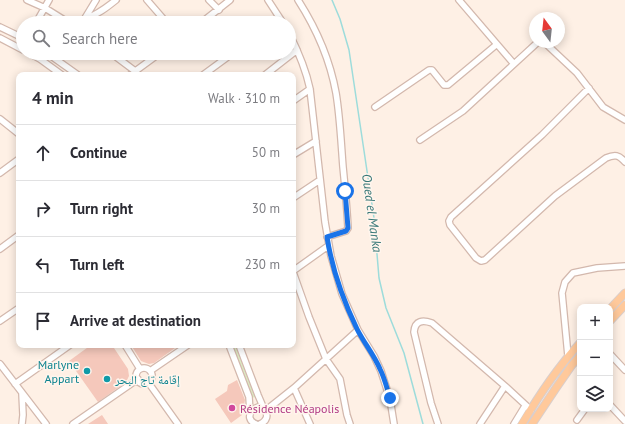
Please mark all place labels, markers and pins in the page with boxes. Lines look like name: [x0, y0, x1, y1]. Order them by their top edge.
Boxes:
place label: Marlyne Appart: [38, 357, 79, 386]
marker: Marlyne Appart: [82, 366, 92, 376]
place label: إقامة تاج البحر: [114, 372, 180, 387]
marker: إقامة تاج البحر: [102, 374, 112, 384]
place label: Résidence Néapolis: [240, 401, 339, 416]
marker: Résidence Néapolis: [227, 403, 237, 413]

